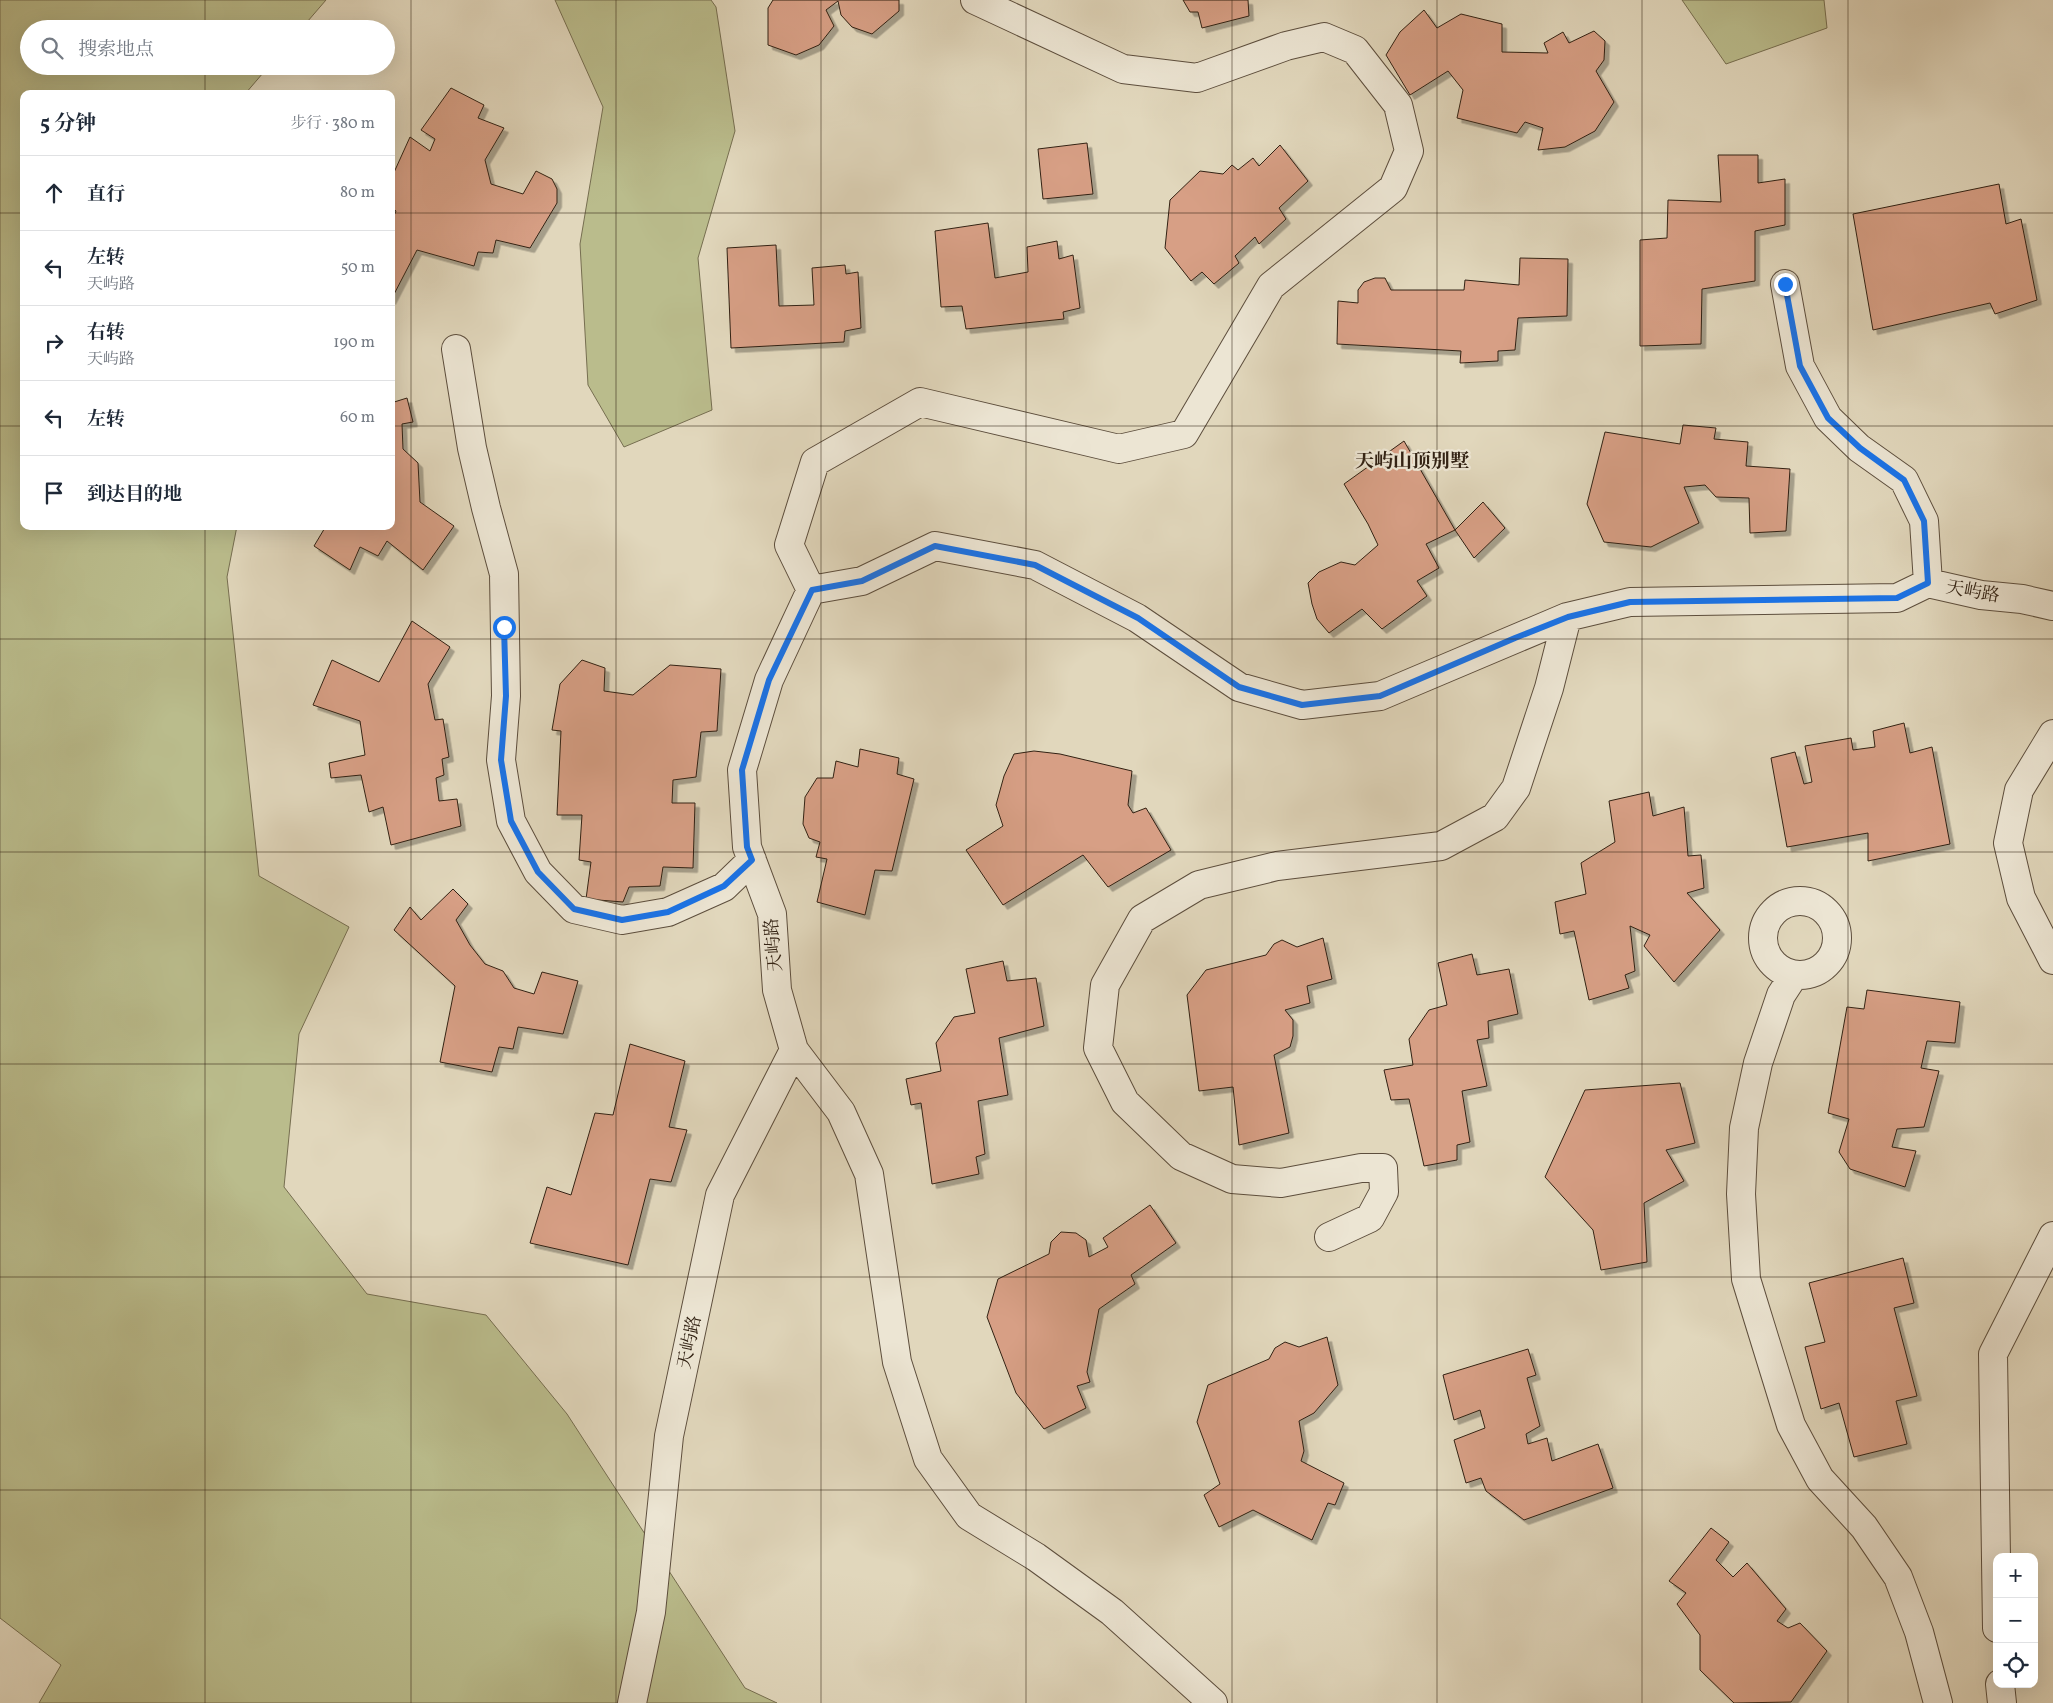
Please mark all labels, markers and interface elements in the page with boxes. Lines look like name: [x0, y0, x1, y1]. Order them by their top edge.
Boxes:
search box: [20, 20, 395, 75]
icon: search: [38, 34, 66, 62]
text: 搜索地点: [78, 37, 154, 63]
text: 5 分钟: [40, 110, 96, 139]
text: 步行 · 380 m: [290, 113, 375, 135]
icon: ahead: [40, 179, 68, 207]
text: 直行: [87, 182, 125, 208]
text: 80 m: [340, 182, 375, 204]
text: 左转: [87, 245, 125, 271]
icon: left: [40, 254, 68, 282]
text: 50 m: [341, 257, 375, 279]
route end: [1774, 273, 1797, 296]
text: 天屿路: [87, 274, 135, 296]
text: 右转: [87, 320, 125, 346]
icon: right: [40, 329, 68, 357]
text: 190 m: [333, 332, 375, 354]
text: 天屿路: [87, 349, 135, 371]
icon: left: [40, 404, 68, 432]
text: 左转: [87, 407, 125, 433]
text: 60 m: [340, 407, 375, 429]
district label: 天屿山顶别墅: [1355, 449, 1469, 475]
icon: arrive: [40, 479, 68, 507]
text: 到达目的地: [87, 482, 182, 508]
street label: 天屿路: [1944, 575, 2001, 609]
route start: [493, 616, 516, 639]
street label: 天屿路: [760, 917, 789, 973]
street label: 天屿路: [673, 1313, 708, 1371]
map controls: [1993, 1553, 2038, 1688]
button: +: [1993, 1553, 2038, 1598]
button: −: [1993, 1598, 2038, 1643]
button: locate: [1993, 1643, 2038, 1688]

